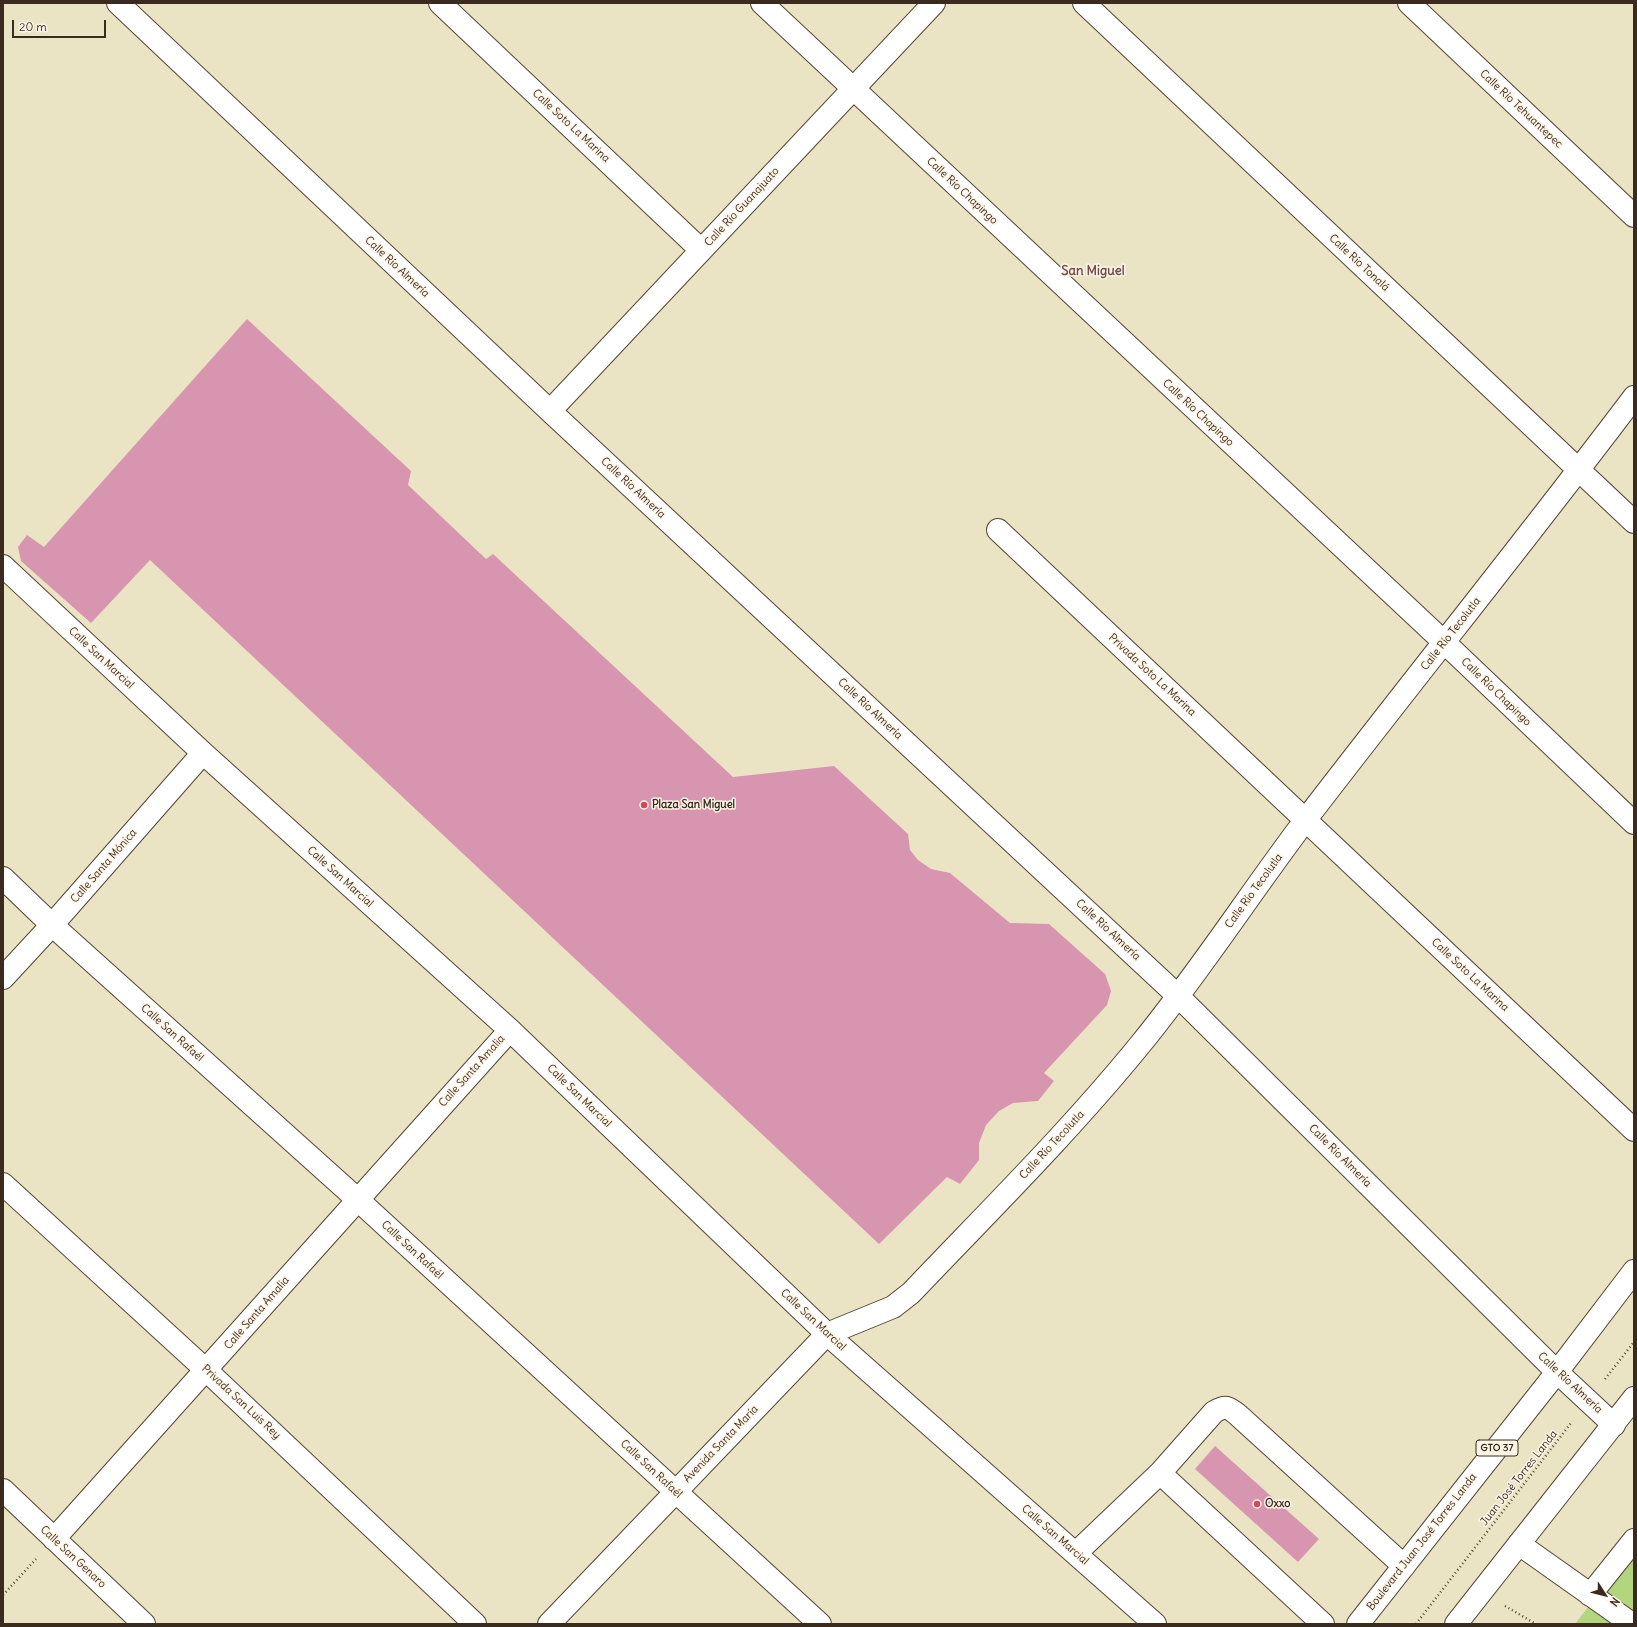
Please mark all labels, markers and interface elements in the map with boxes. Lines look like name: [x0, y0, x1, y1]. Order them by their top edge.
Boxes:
scale bar: [14, 12, 108, 38]
text: 20 m: [19, 19, 47, 34]
street label: Calle Río Tehuantepec: [1477, 67, 1565, 151]
street label: Calle Soto La Marina: [530, 87, 612, 165]
street label: Calle Río Chapingo: [924, 155, 1000, 227]
street label: Calle Río Guanajuato: [702, 165, 782, 249]
street label: Calle Río Tonalá: [1326, 232, 1392, 294]
street label: Calle Río Almería: [362, 234, 432, 300]
district label: San Miguel: [1061, 263, 1125, 279]
street label: Calle Río Chapingo: [1160, 377, 1236, 449]
street label: Calle Río Almería: [598, 455, 668, 521]
street label: Calle Río Tecolutla: [1418, 595, 1484, 673]
street label: Calle San Marcial: [66, 624, 136, 692]
street label: Privada Soto La Marina: [1106, 631, 1198, 719]
street label: Calle Río Chapingo: [1458, 655, 1534, 729]
street label: Calle Río Almería: [835, 676, 905, 742]
place label: Plaza San Miguel: [652, 798, 735, 812]
marker: Plaza San Miguel: [639, 800, 649, 810]
street label: Calle Santa Mónica: [68, 826, 140, 906]
street label: Calle San Marcial: [304, 844, 376, 910]
street label: Calle Río Tecolutla: [1222, 851, 1286, 931]
street label: Calle Río Almería: [1073, 897, 1143, 963]
street label: Calle Soto La Marina: [1429, 936, 1511, 1014]
street label: Calle San Rafaél: [138, 1001, 206, 1065]
street label: Calle Santa Amalia: [436, 1032, 508, 1110]
street label: Calle San Marcial: [544, 1062, 614, 1130]
street label: Calle Río Tecolutla: [1017, 1108, 1087, 1182]
street label: Calle Río Almería: [1306, 1122, 1374, 1190]
street label: Calle San Rafaél: [378, 1218, 446, 1282]
street label: Calle Santa Amalia: [222, 1274, 292, 1352]
street label: Calle San Marcial: [778, 1286, 848, 1354]
street label: Calle Río Almería: [1535, 1350, 1605, 1416]
street label: Privada San Luis Rey: [199, 1362, 283, 1442]
street label: Avenida Santa María: [681, 1403, 761, 1485]
street label: Juan José Torres Landa: [1478, 1428, 1560, 1528]
street label: Calle San Rafaél: [617, 1437, 685, 1501]
road number: GTO 37: [1476, 1440, 1518, 1456]
street label: Boulevard Juan José Torres Landa: [1364, 1471, 1480, 1613]
place label: Oxxo: [1265, 1497, 1290, 1511]
marker: Oxxo: [1252, 1499, 1262, 1509]
street label: Calle San Marcial: [1019, 1502, 1091, 1568]
street label: Calle San Genaro: [37, 1523, 109, 1591]
north arrow: [1585, 1575, 1625, 1615]
text: N: [1607, 1595, 1623, 1609]

